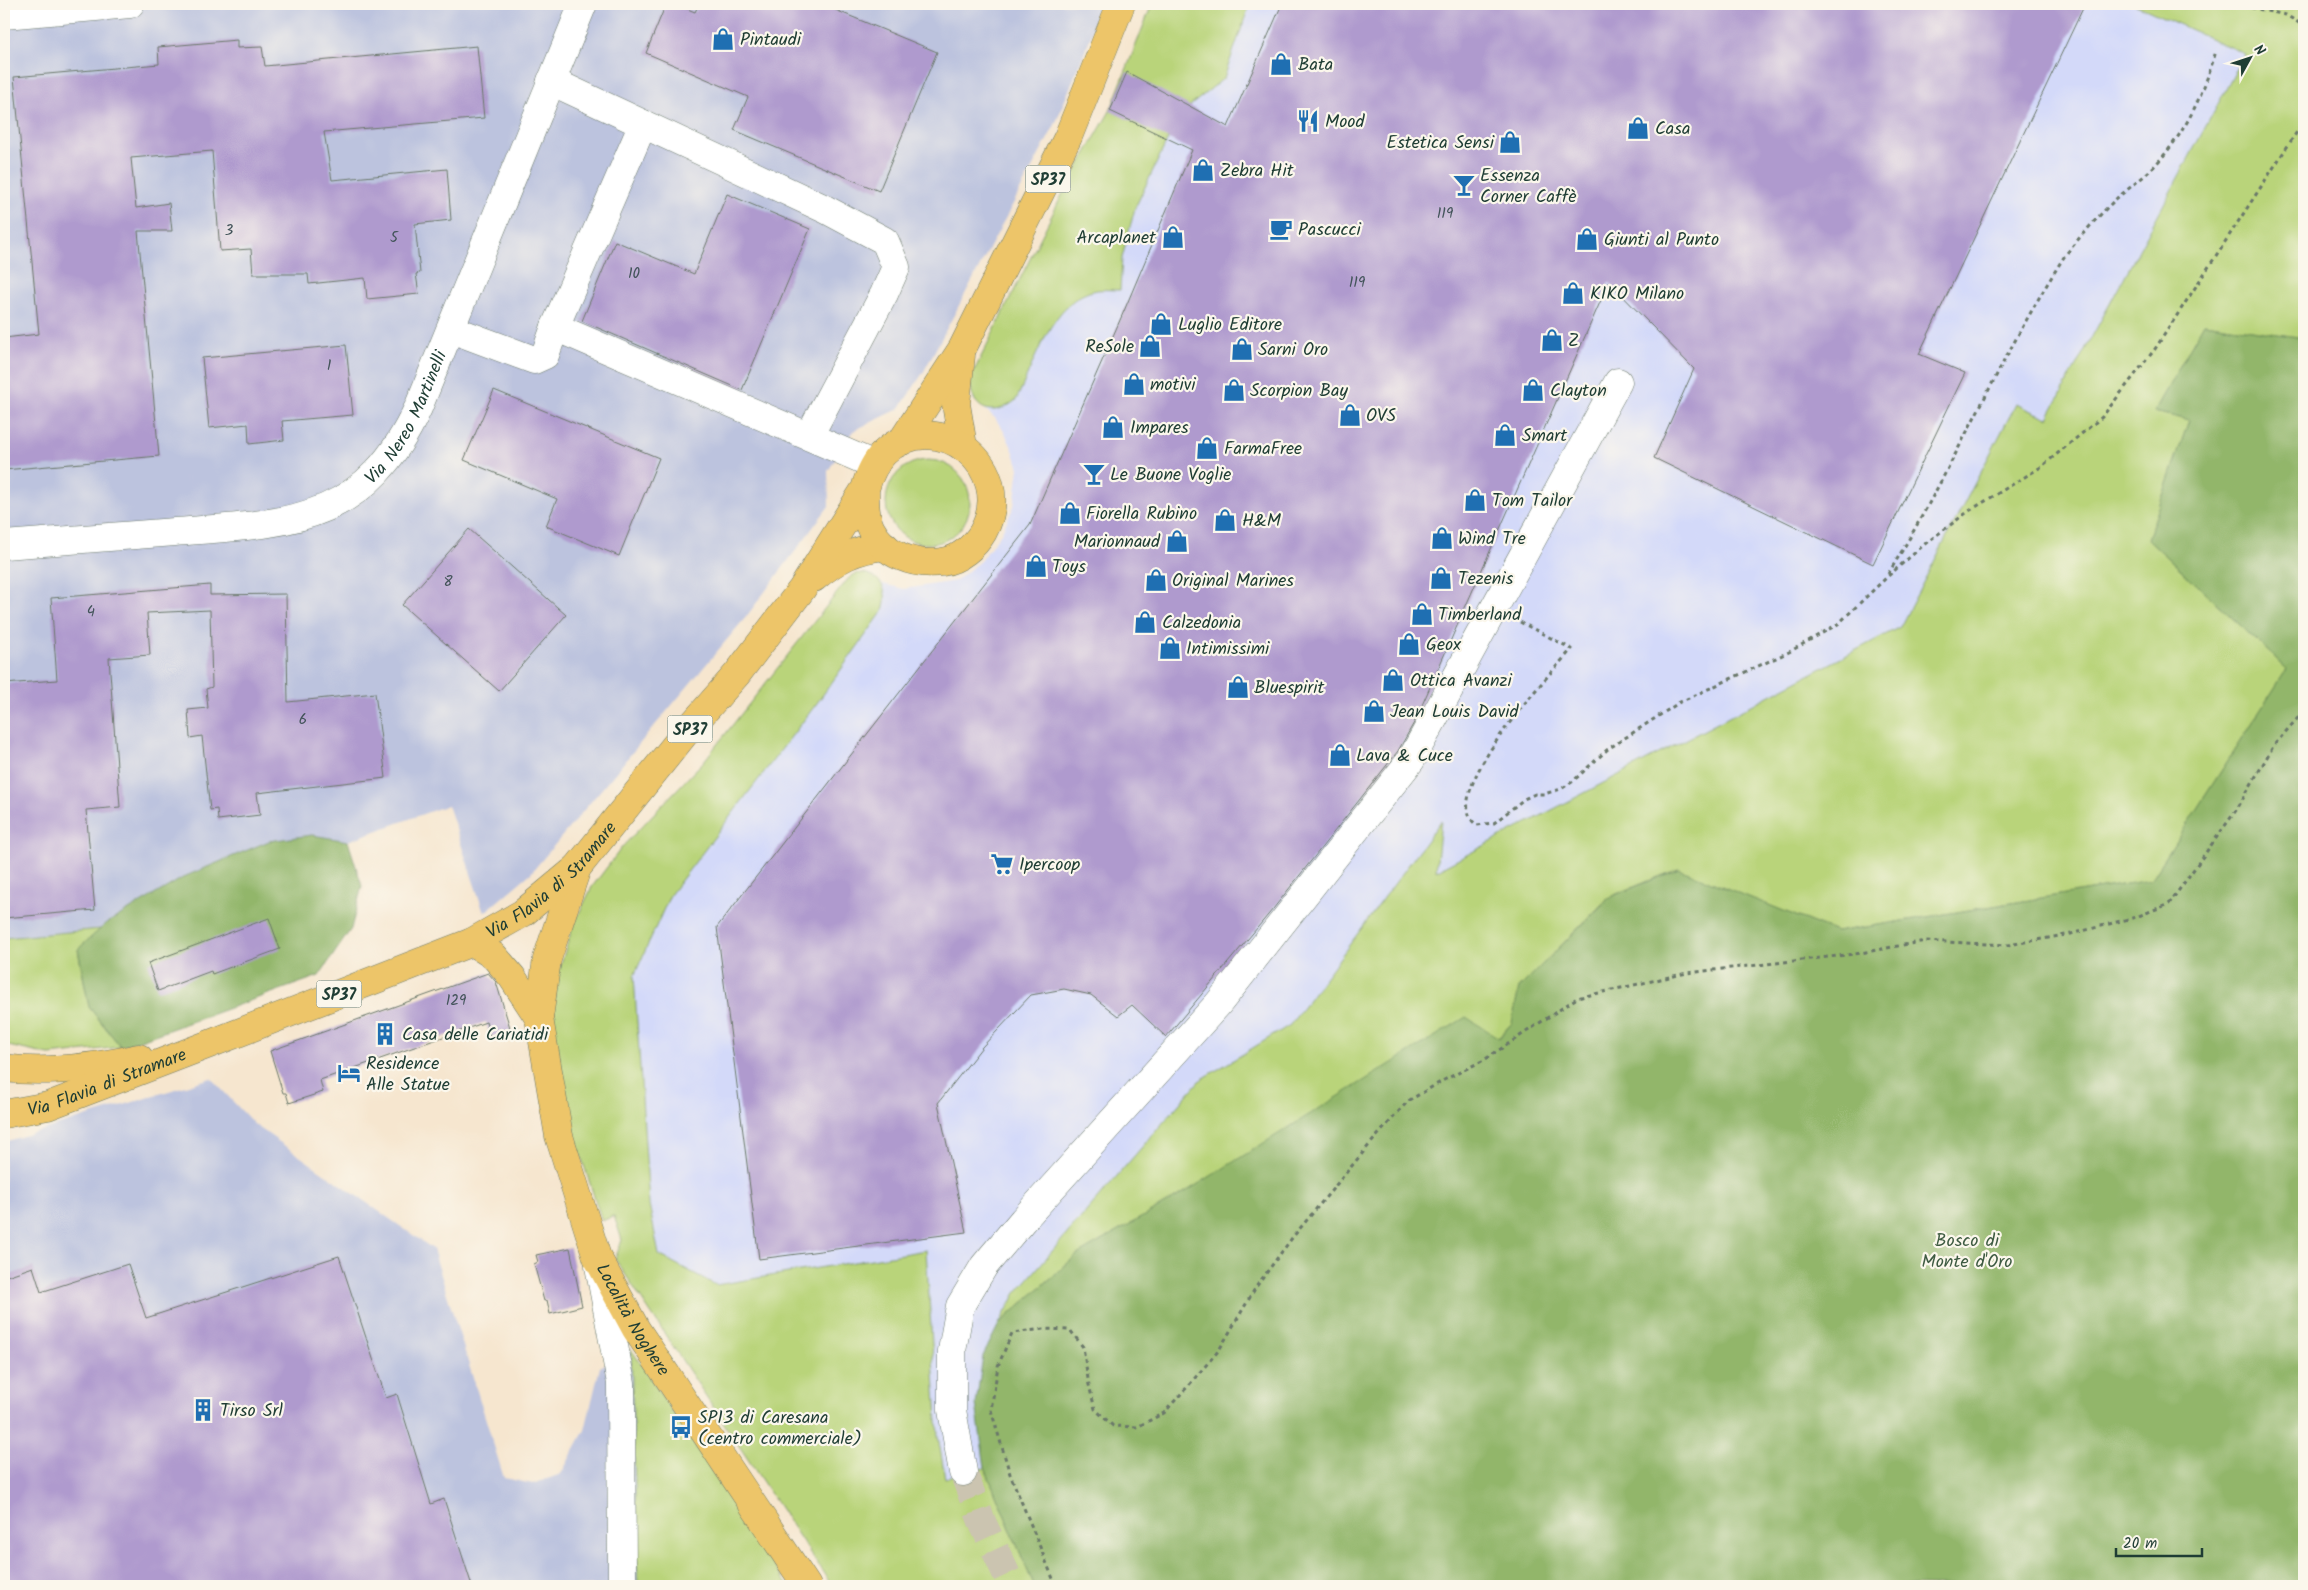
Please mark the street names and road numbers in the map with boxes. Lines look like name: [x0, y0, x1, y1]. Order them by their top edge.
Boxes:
road number: SP37: [1026, 165, 1070, 192]
street label: Via Nereo Martinelli: [359, 346, 456, 492]
road number: SP37: [668, 716, 712, 742]
street label: Via Flavia di Stramare: [481, 816, 625, 947]
road number: SP37: [316, 981, 362, 1008]
street label: Via Flavia di Stramare: [25, 1041, 191, 1125]
street label: Località Noghere: [587, 1259, 676, 1382]

